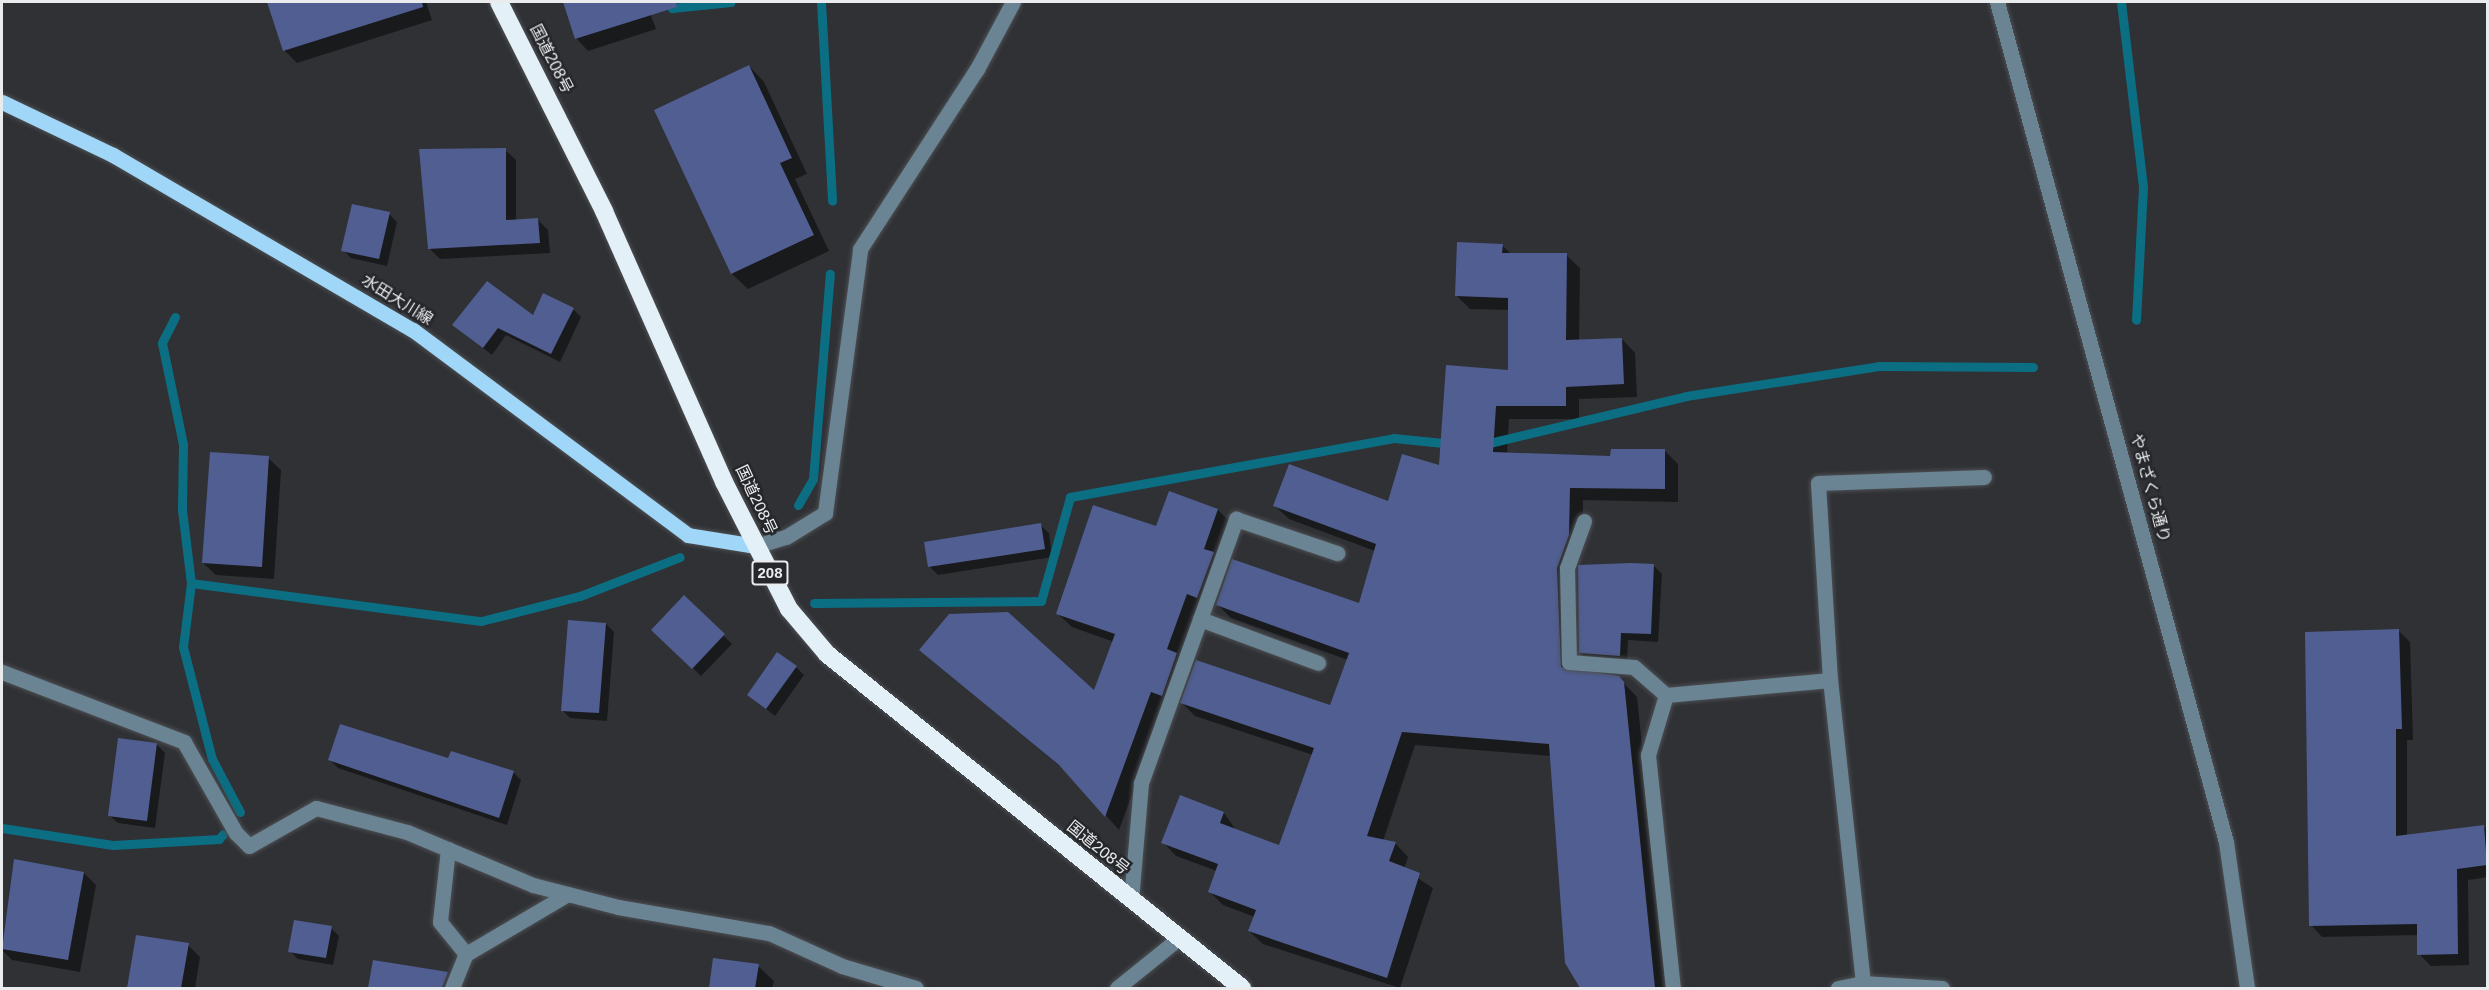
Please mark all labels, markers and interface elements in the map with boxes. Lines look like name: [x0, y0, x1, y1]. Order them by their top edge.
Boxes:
street label: 国道208号: [525, 21, 577, 97]
street label: 水田大川線: [358, 271, 436, 329]
street label: やまざくら通り: [2126, 431, 2174, 545]
street label: 国道208号: [732, 462, 780, 538]
road number: 208: [750, 561, 790, 585]
street label: 国道208号: [1063, 817, 1133, 879]

